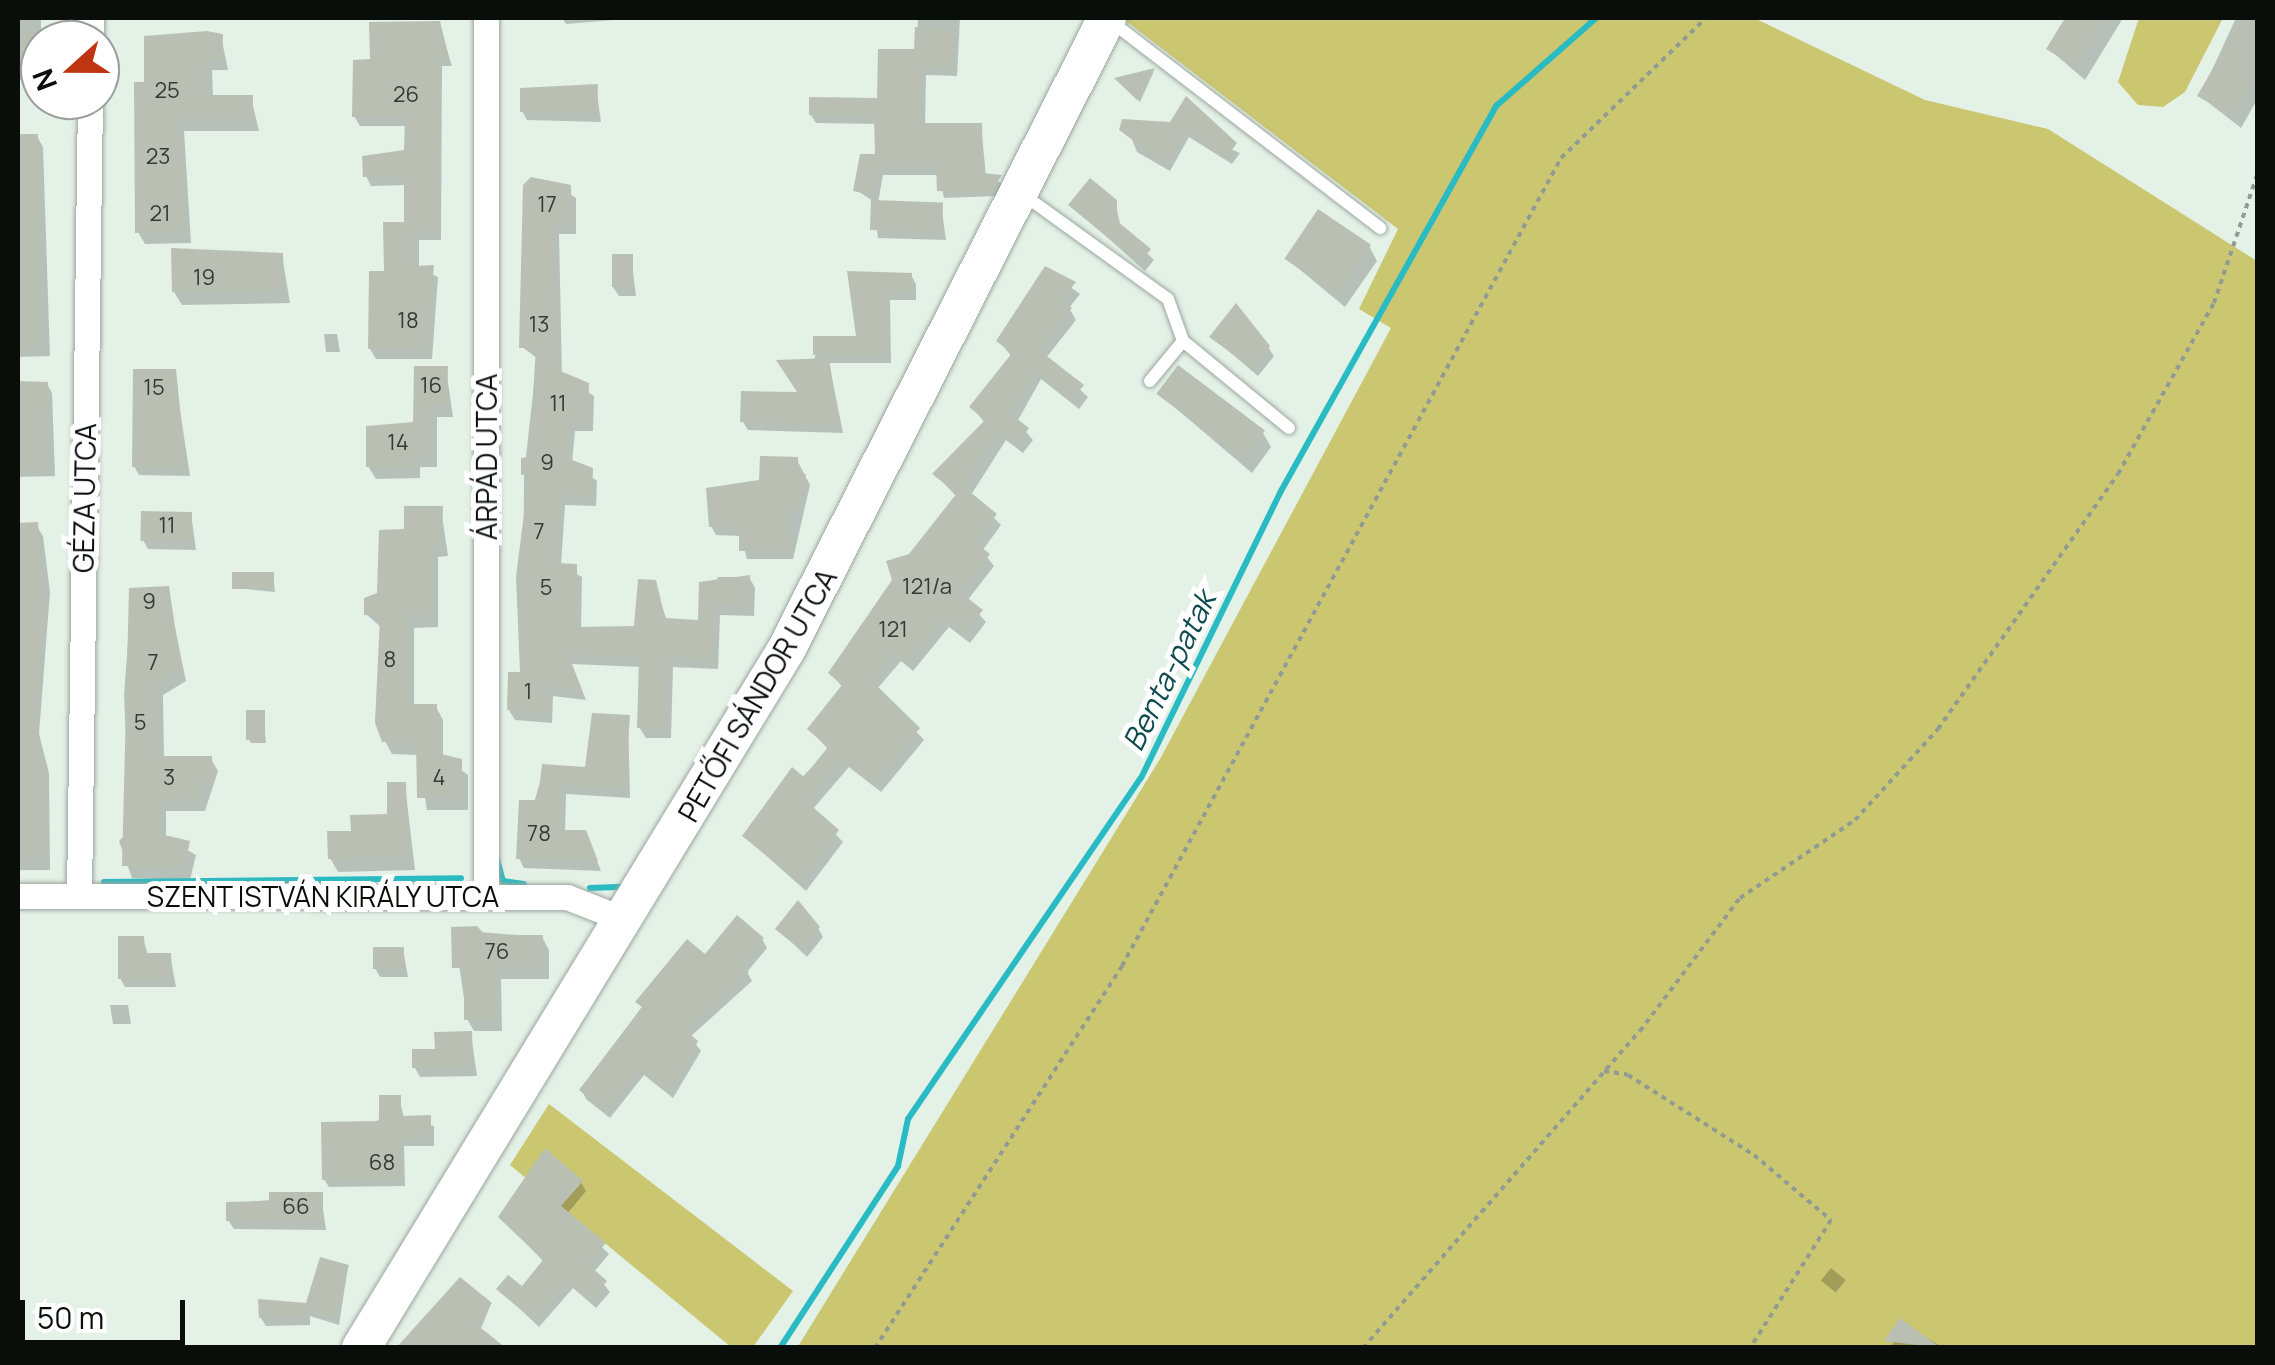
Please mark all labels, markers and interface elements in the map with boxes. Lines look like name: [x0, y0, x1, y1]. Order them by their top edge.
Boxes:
north arrow: [20, 20, 120, 120]
text: N: [23, 64, 65, 96]
house number: 25: [154, 78, 180, 104]
house number: 26: [393, 82, 419, 108]
house number: 23: [146, 144, 170, 170]
house number: 17: [537, 192, 557, 218]
house number: 21: [149, 201, 171, 227]
house number: 19: [193, 265, 215, 291]
house number: 18: [397, 308, 419, 334]
house number: 13: [529, 312, 549, 338]
house number: 16: [420, 373, 442, 399]
street label: ÁRPÁD UTCA: [469, 374, 503, 540]
house number: 15: [143, 375, 165, 401]
house number: 11: [549, 391, 567, 417]
street label: GÉZA UTCA: [66, 423, 102, 573]
house number: 14: [387, 430, 409, 456]
house number: 9: [540, 450, 554, 476]
house number: 11: [158, 513, 176, 539]
house number: 7: [533, 519, 545, 545]
street label: PETŐFI SÁNDOR UTCA: [671, 563, 843, 827]
house number: 121/a: [902, 574, 952, 600]
house number: 5: [540, 575, 552, 601]
water label: Benta-patak: [1115, 586, 1223, 756]
house number: 9: [142, 589, 156, 615]
house number: 121: [878, 617, 908, 643]
house number: 8: [384, 647, 396, 673]
house number: 7: [147, 650, 159, 676]
house number: 1: [524, 679, 532, 705]
house number: 5: [134, 710, 146, 736]
house number: 3: [163, 765, 175, 791]
house number: 4: [433, 765, 445, 791]
house number: 78: [527, 821, 551, 847]
street label: SZENT ISTVÁN KIRÁLY UTCA: [146, 879, 500, 913]
house number: 76: [485, 939, 509, 965]
house number: 68: [369, 1150, 395, 1176]
house number: 66: [282, 1194, 310, 1220]
scale bar: [25, 1280, 190, 1342]
text: 50 m: [37, 1297, 104, 1338]

